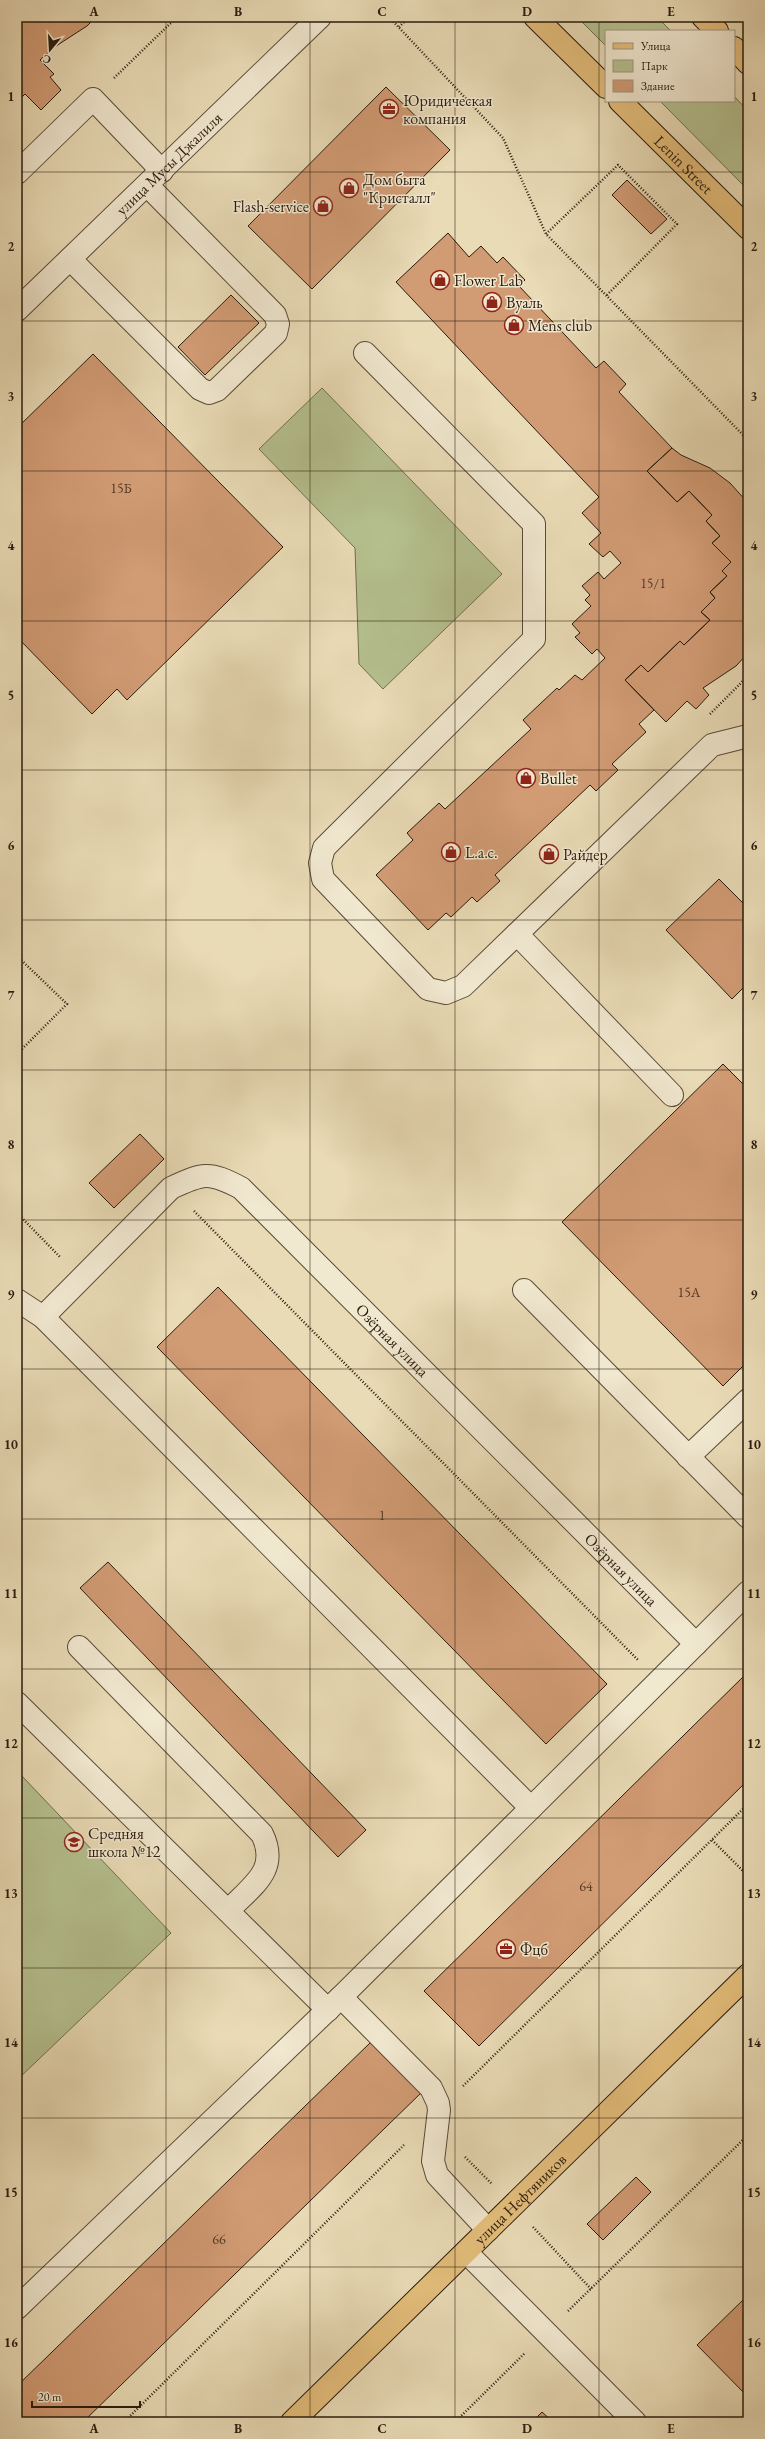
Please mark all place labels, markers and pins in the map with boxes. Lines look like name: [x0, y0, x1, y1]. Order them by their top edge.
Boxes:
place label: Юридическая компания: [403, 90, 492, 129]
office icon: Юридическая компания: [378, 98, 400, 120]
place label: Дом быта "Кристалл": [363, 169, 436, 208]
shop icon: Дом быта "Кристалл": [338, 177, 360, 199]
shop icon: Flash-service: [312, 195, 334, 217]
place label: Flash-service: [233, 196, 309, 217]
shop icon: Flower Lab: [429, 269, 451, 291]
place label: Flower Lab: [454, 270, 523, 291]
shop icon: Вуаль: [481, 291, 503, 313]
place label: Вуаль: [506, 292, 543, 313]
shop icon: Mens club: [503, 314, 525, 336]
place label: Mens club: [528, 315, 592, 336]
shop icon: Bullet: [515, 767, 537, 789]
place label: Bullet: [540, 768, 577, 789]
shop icon: L.a.c.: [440, 841, 462, 863]
place label: L.a.c.: [465, 842, 498, 863]
shop icon: Райдер: [538, 843, 560, 865]
place label: Райдер: [563, 844, 608, 865]
place label: Средняя школа №12: [88, 1823, 161, 1862]
school or university icon: Средняя школа №12: [63, 1831, 85, 1853]
office icon: Фцб: [495, 1938, 517, 1960]
place label: Фцб: [520, 1939, 548, 1960]

